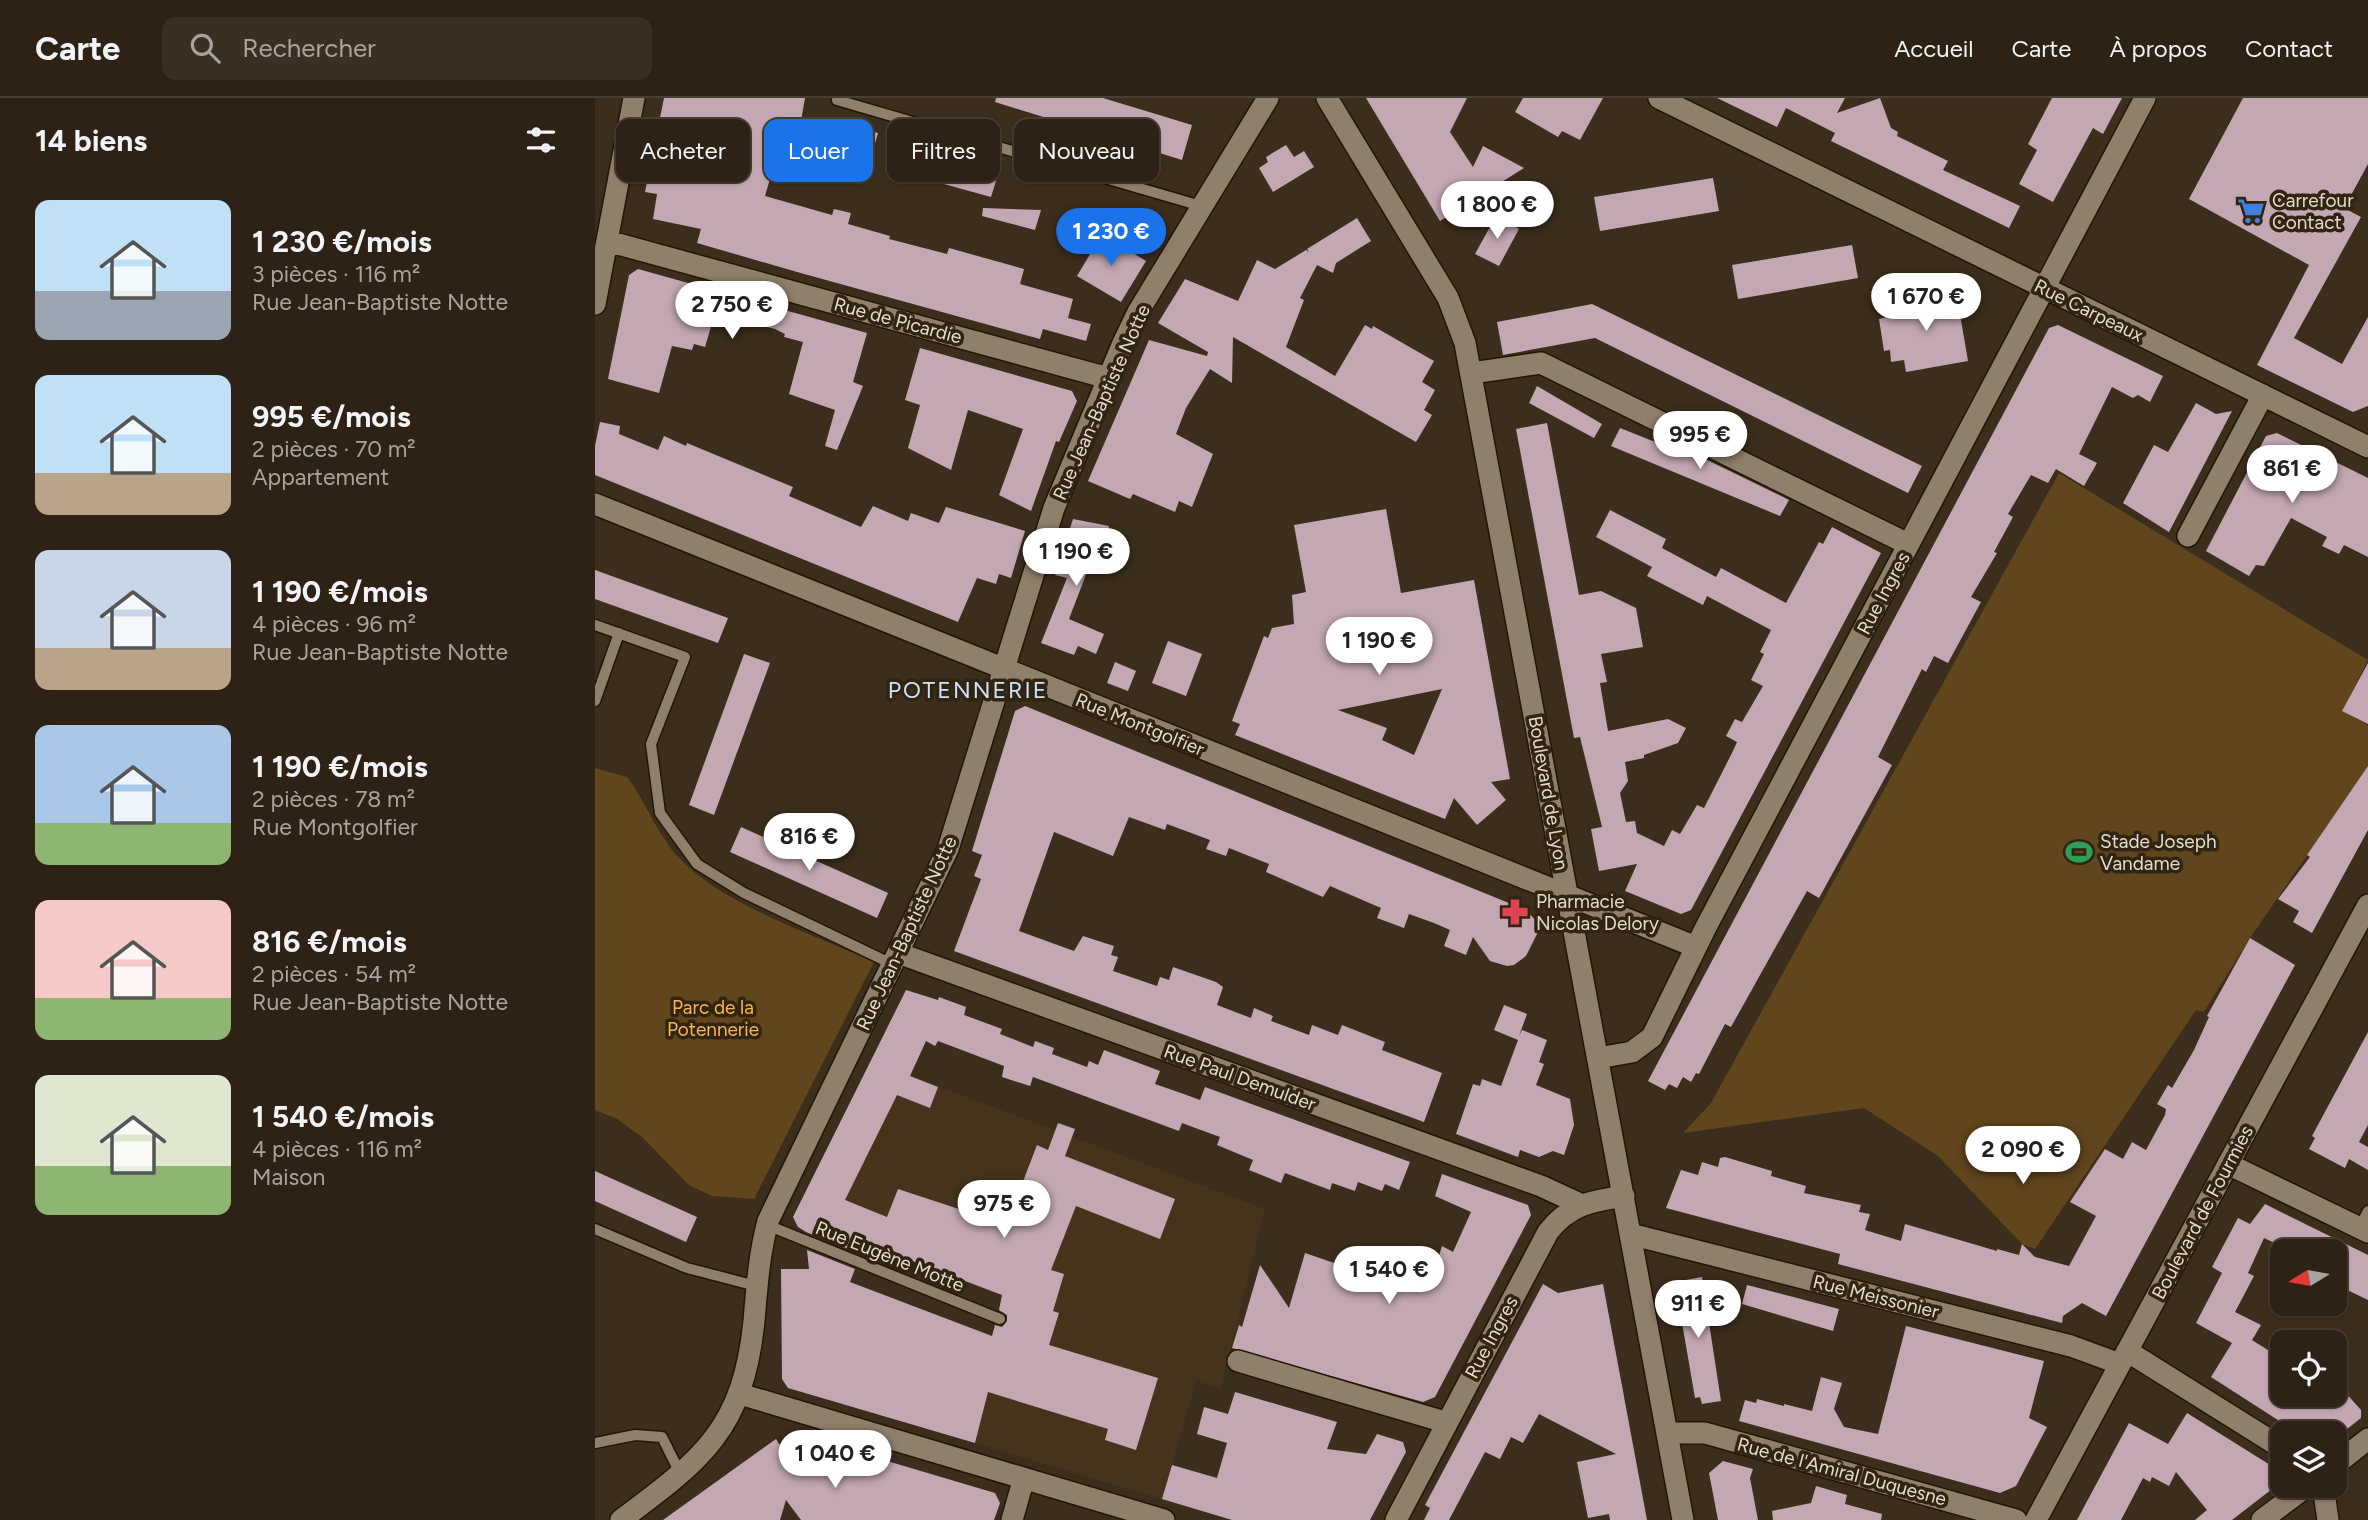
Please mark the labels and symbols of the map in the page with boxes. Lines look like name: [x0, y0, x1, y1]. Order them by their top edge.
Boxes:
pin: 1 800 €: [1432, 181, 1562, 241]
place label: Carrefour Contact: [2272, 189, 2354, 234]
supermarket icon: Carrefour Contact: [2236, 196, 2266, 226]
pin: 1 230 €: [1046, 208, 1176, 268]
pin: 1 670 €: [1861, 274, 1991, 333]
street label: Rue Carpeaux: [2031, 274, 2147, 347]
pin: 2 750 €: [667, 282, 797, 341]
street label: Rue de Picardie: [831, 292, 964, 349]
street label: Rue Jean-Baptiste Notte: [1048, 301, 1155, 504]
pin: 995 €: [1651, 412, 1749, 471]
pin: 861 €: [2243, 446, 2341, 505]
pin: 1 190 €: [1011, 528, 1141, 588]
street label: Rue Ingres: [1852, 548, 1915, 638]
pin: 1 190 €: [1314, 618, 1444, 677]
district label: POTENNERIE: [888, 676, 1048, 704]
street label: Rue Montgolfier: [1072, 688, 1208, 761]
street label: Boulevard de Lyon: [1524, 714, 1573, 872]
pin: 816 €: [760, 814, 858, 873]
place label: Stade Joseph Vandame: [2100, 830, 2217, 875]
street label: Rue Jean-Baptiste Notte: [851, 832, 962, 1034]
sports icon: Stade Joseph Vandame: [2064, 837, 2094, 867]
place label: Pharmacie Nicolas Delory: [1536, 890, 1659, 935]
pharmacy icon: Pharmacie Nicolas Delory: [1500, 897, 1530, 927]
park label: Parc de la Potennerie: [667, 996, 759, 1041]
street label: Rue Paul Demulder: [1161, 1039, 1319, 1116]
street label: Boulevard de Fourmies: [2147, 1121, 2258, 1303]
pin: 2 090 €: [1958, 1126, 2088, 1186]
pin: 975 €: [955, 1180, 1053, 1240]
street label: Rue Eugène Motte: [812, 1216, 968, 1297]
north arrow: [2270, 1239, 2347, 1316]
pin: 1 540 €: [1324, 1246, 1454, 1306]
street label: Rue Meissonier: [1811, 1270, 1942, 1323]
pin: 911 €: [1649, 1280, 1747, 1340]
street label: Rue Ingres: [1460, 1292, 1523, 1382]
pin: 1 040 €: [770, 1430, 900, 1490]
street label: Rue de l'Amiral Duquesne: [1735, 1432, 1949, 1510]

